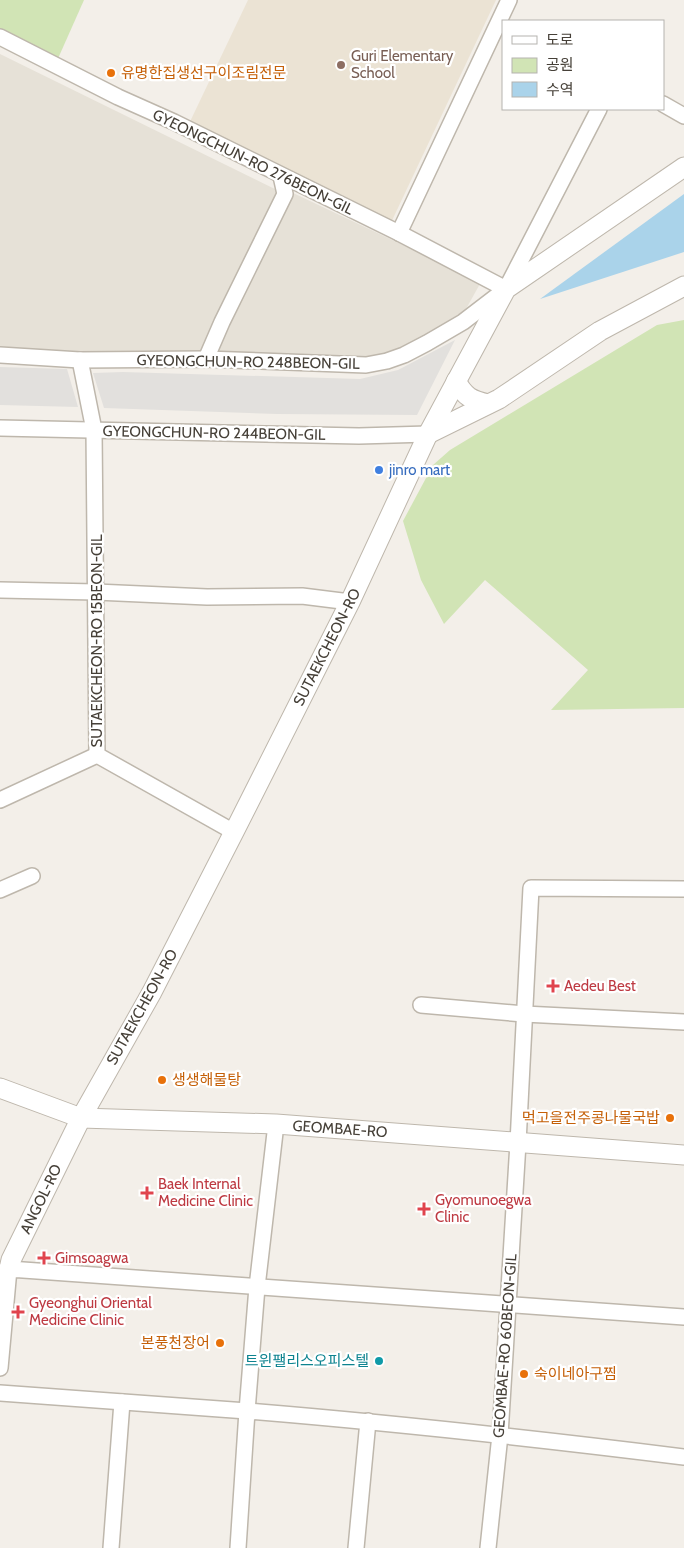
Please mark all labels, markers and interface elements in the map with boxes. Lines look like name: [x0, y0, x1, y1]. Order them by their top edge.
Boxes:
legend: [502, 20, 664, 110]
text: 도로: [546, 31, 574, 49]
place label: Guri Elementary School: [351, 47, 454, 82]
text: 공원: [546, 56, 574, 74]
marker: Guri Elementary School: [335, 59, 347, 71]
place label: 유명한집생선구이조림전문: [121, 64, 287, 82]
marker: 유명한집생선구이조림전문: [105, 67, 117, 79]
text: 수역: [546, 81, 574, 99]
street label: GYEONGCHUN-RO 276BEON-GIL: [150, 105, 357, 219]
street label: GYEONGCHUN-RO 248BEON-GIL: [136, 351, 360, 373]
street label: GYEONGCHUN-RO 244BEON-GIL: [103, 422, 326, 444]
place label: jinro mart: [388, 461, 450, 479]
marker: jinro mart: [373, 464, 385, 476]
street label: SUTAEKCHEON-RO 15BEON-GIL: [88, 534, 106, 747]
street label: SUTAEKCHEON-RO: [290, 585, 364, 709]
street label: SUTAEKCHEON-RO: [103, 946, 181, 1068]
place label: Aedeu Best: [564, 977, 636, 995]
marker: Aedeu Best: [546, 979, 560, 993]
place label: 생생해물탕: [172, 1071, 241, 1089]
marker: 생생해물탕: [156, 1074, 168, 1086]
place label: 먹고을전주콩나물국밥: [522, 1109, 660, 1127]
marker: 먹고을전주콩나물국밥: [664, 1112, 676, 1124]
street label: GEOMBAE-RO: [292, 1117, 388, 1141]
street label: ANGOL-RO: [16, 1161, 66, 1237]
place label: Baek Internal Medicine Clinic: [158, 1175, 253, 1210]
marker: Baek Internal Medicine Clinic: [140, 1186, 154, 1200]
place label: Gyomunoegwa Clinic: [435, 1191, 532, 1226]
marker: Gyomunoegwa Clinic: [417, 1202, 431, 1216]
place label: Gimsoagwa: [55, 1249, 129, 1267]
marker: Gimsoagwa: [37, 1251, 51, 1265]
street label: GEOMBAE-RO 60BEON-GIL: [490, 1253, 520, 1439]
place label: Gyeonghui Oriental Medicine Clinic: [29, 1294, 152, 1329]
marker: Gyeonghui Oriental Medicine Clinic: [11, 1305, 25, 1319]
place label: 본풍천장어: [141, 1334, 210, 1352]
marker: 본풍천장어: [214, 1337, 226, 1349]
place label: 트윈팰리스오피스텔: [245, 1352, 369, 1370]
marker: 트윈팰리스오피스텔: [373, 1355, 385, 1367]
place label: 숙이네아구찜: [534, 1365, 617, 1383]
marker: 숙이네아구찜: [518, 1368, 530, 1380]

